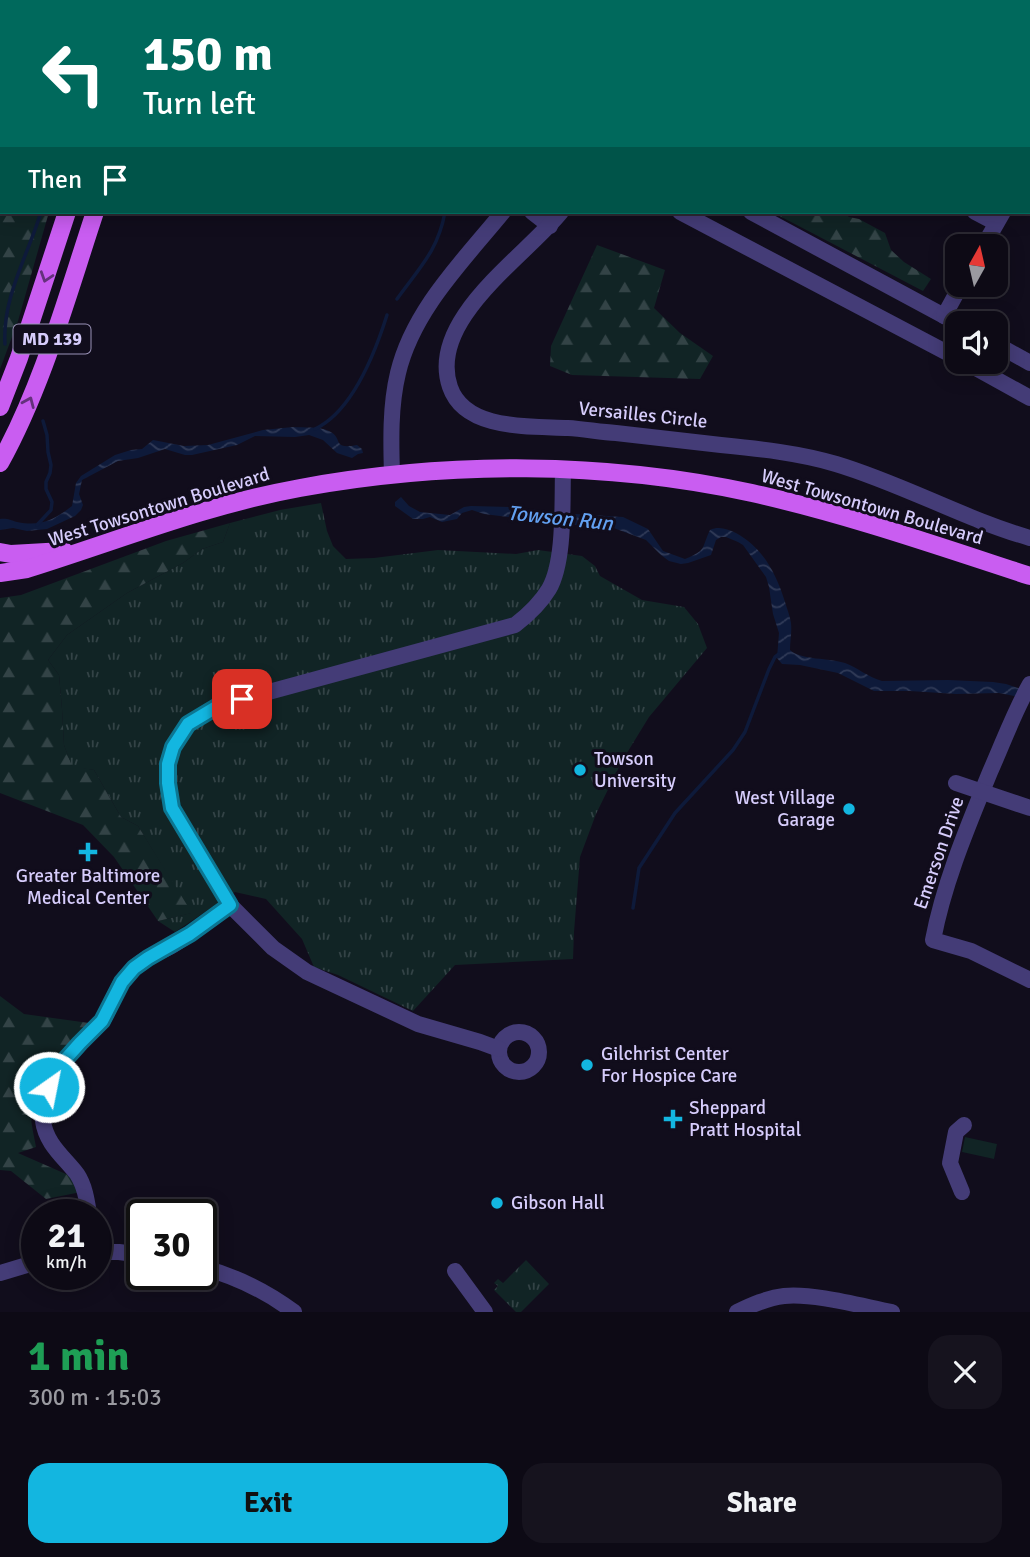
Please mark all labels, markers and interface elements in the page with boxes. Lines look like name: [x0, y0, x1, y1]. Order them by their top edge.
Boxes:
text: 150 m: [143, 24, 273, 84]
icon: left: [28, 28, 119, 119]
text: Turn left: [143, 84, 256, 123]
icon: arrive: [96, 161, 134, 199]
text: Then: [28, 164, 82, 196]
north arrow: [945, 234, 1008, 298]
map controls: [945, 234, 1008, 374]
one-way arrow: [40, 270, 54, 282]
button: sound: [945, 311, 1008, 374]
road number: MD 139: [14, 324, 90, 354]
one-way arrow: [21, 396, 35, 409]
street label: Versailles Circle: [577, 396, 709, 434]
street label: West Towsontown Boulevard: [46, 462, 272, 552]
street label: West Towsontown Boulevard: [758, 464, 986, 550]
water label: Towson Run: [506, 500, 614, 537]
pin: [212, 669, 272, 729]
icon: arrive: [223, 680, 261, 718]
place label: Towson University: [594, 747, 676, 793]
marker: Towson University: [572, 762, 588, 778]
place label: West Village Garage: [735, 786, 835, 832]
street label: Emerson Drive: [909, 793, 969, 913]
marker: West Village Garage: [841, 801, 857, 817]
marker: Greater Baltimore Medical Center: [78, 842, 98, 862]
place label: Greater Baltimore Medical Center: [16, 864, 160, 910]
place label: Gilchrist Center For Hospice Care: [601, 1042, 737, 1088]
position arrow: [12, 1050, 86, 1124]
marker: Gilchrist Center For Hospice Care: [579, 1057, 595, 1073]
place label: Sheppard Pratt Hospital: [689, 1096, 801, 1142]
marker: Sheppard Pratt Hospital: [663, 1109, 683, 1129]
place label: Gibson Hall: [511, 1191, 605, 1215]
marker: Gibson Hall: [489, 1195, 505, 1211]
speed limit sign: 30: [126, 1199, 217, 1290]
text: 21: [48, 1214, 85, 1257]
text: km/h: [46, 1251, 87, 1273]
text: 1 min: [28, 1331, 129, 1382]
button: close: [928, 1335, 1002, 1409]
text: 300 m · 15:03: [28, 1383, 162, 1412]
button: Exit: [28, 1463, 508, 1543]
button: Share: [522, 1463, 1002, 1543]

